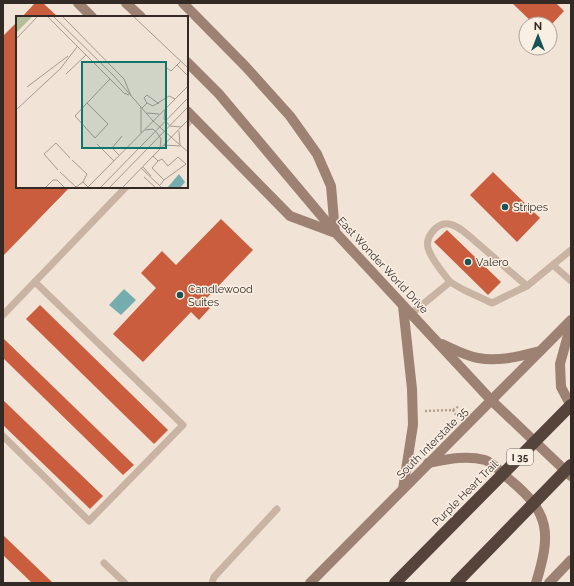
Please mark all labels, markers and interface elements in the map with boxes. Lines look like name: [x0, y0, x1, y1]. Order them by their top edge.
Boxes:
inset map: [16, 16, 188, 188]
north arrow: [518, 16, 558, 56]
text: N: [534, 20, 542, 33]
place label: Stripes: [513, 201, 548, 214]
marker: Stripes: [500, 202, 510, 212]
street label: East Wonder World Drive: [335, 214, 431, 317]
place label: Valero: [476, 256, 509, 269]
marker: Valero: [463, 257, 473, 267]
place label: Candlewood Suites: [188, 283, 253, 309]
marker: Candlewood Suites: [175, 290, 185, 300]
street label: South Interstate 35: [394, 405, 471, 482]
road number: I 35: [507, 449, 533, 465]
street label: Purple Heart Trail: [430, 458, 501, 529]

